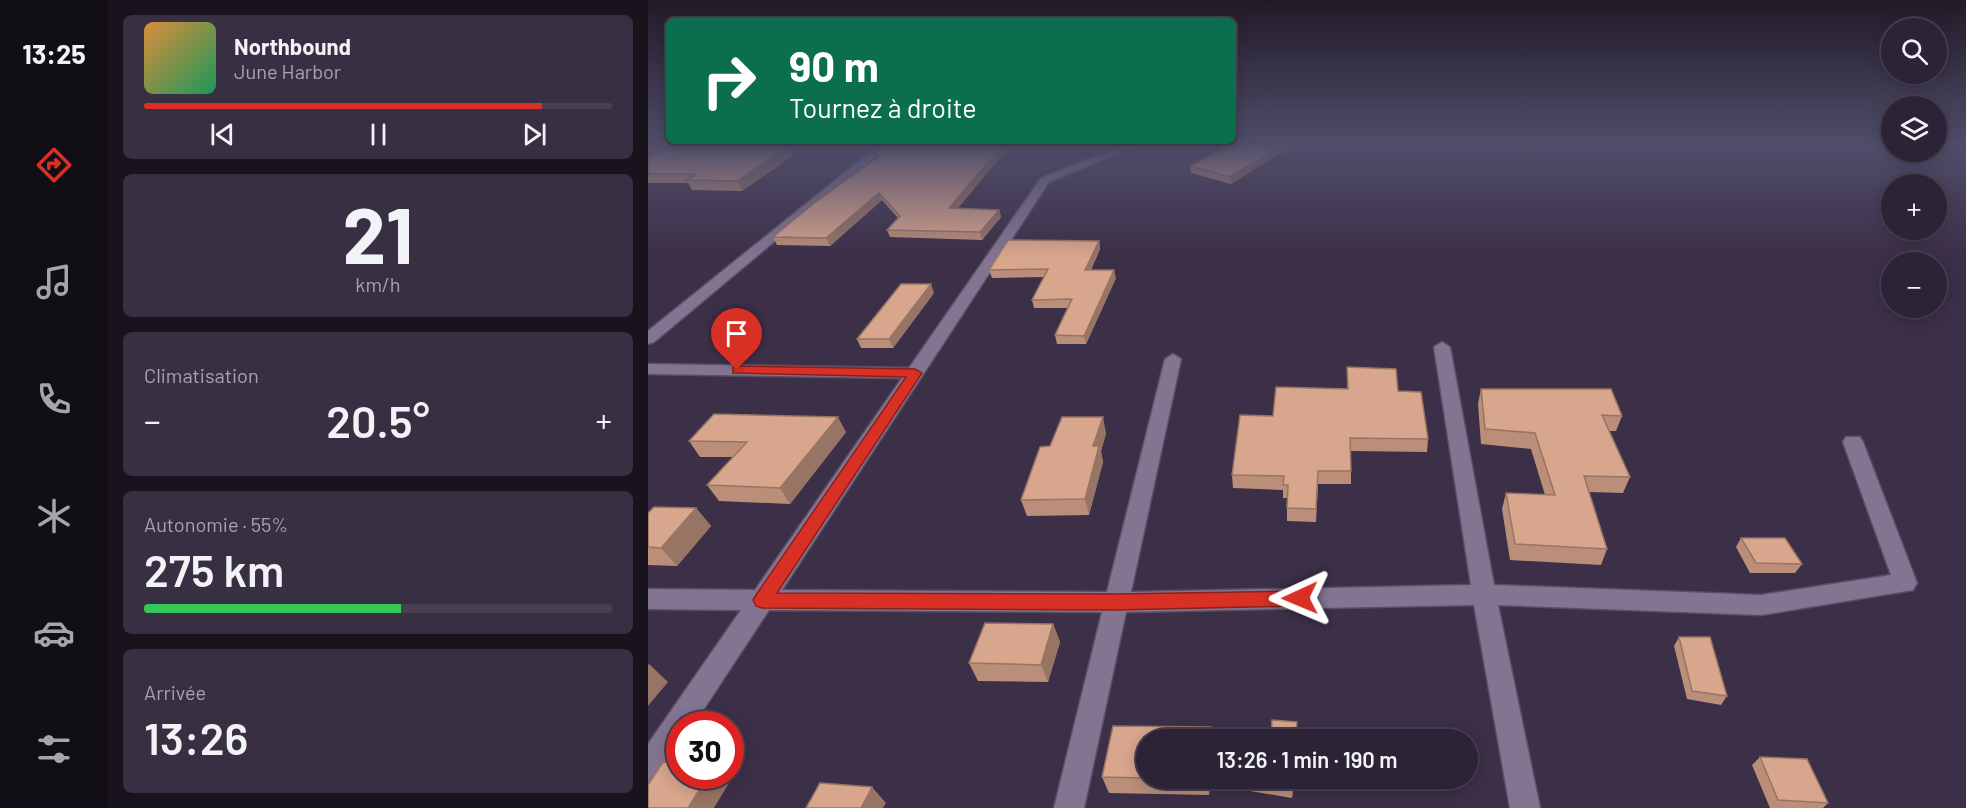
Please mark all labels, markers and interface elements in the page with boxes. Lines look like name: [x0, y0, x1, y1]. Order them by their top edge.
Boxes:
map controls: [1881, 18, 1947, 318]
button: search: [1881, 18, 1947, 84]
text: Northbound: [234, 33, 351, 59]
text: 13:25: [22, 37, 86, 69]
text: 90 m: [789, 40, 879, 90]
icon: right: [690, 42, 768, 120]
text: June Harbor: [234, 59, 341, 83]
text: Tournez à droite: [789, 91, 977, 123]
button: layers: [1881, 96, 1947, 162]
icon: previous: [206, 118, 239, 151]
icon: pause: [362, 118, 395, 151]
icon: next: [518, 118, 551, 151]
icon: directions: [33, 144, 75, 186]
button: +: [1881, 174, 1947, 240]
text: 21: [343, 186, 413, 280]
button: −: [1881, 252, 1947, 318]
icon: music: [33, 261, 75, 303]
text: km/h: [355, 272, 401, 296]
pin: [711, 308, 762, 370]
icon: arrive: [720, 317, 753, 350]
text: Climatisation: [144, 363, 259, 387]
icon: phone: [33, 378, 75, 420]
text: 20.5°: [326, 393, 430, 447]
text: −: [144, 400, 161, 440]
text: +: [595, 400, 612, 440]
icon: climate: [33, 495, 75, 537]
text: Autonomie · 55%: [144, 512, 288, 536]
text: 275 km: [144, 542, 284, 596]
position arrow: [1268, 566, 1332, 630]
icon: car: [33, 612, 75, 654]
text: Arrivée: [144, 680, 206, 704]
text: 13:26: [144, 710, 248, 764]
speed limit sign: 30: [666, 711, 744, 789]
icon: filters: [33, 728, 75, 770]
text: 13:26 · 1 min · 190 m: [1216, 746, 1398, 772]

